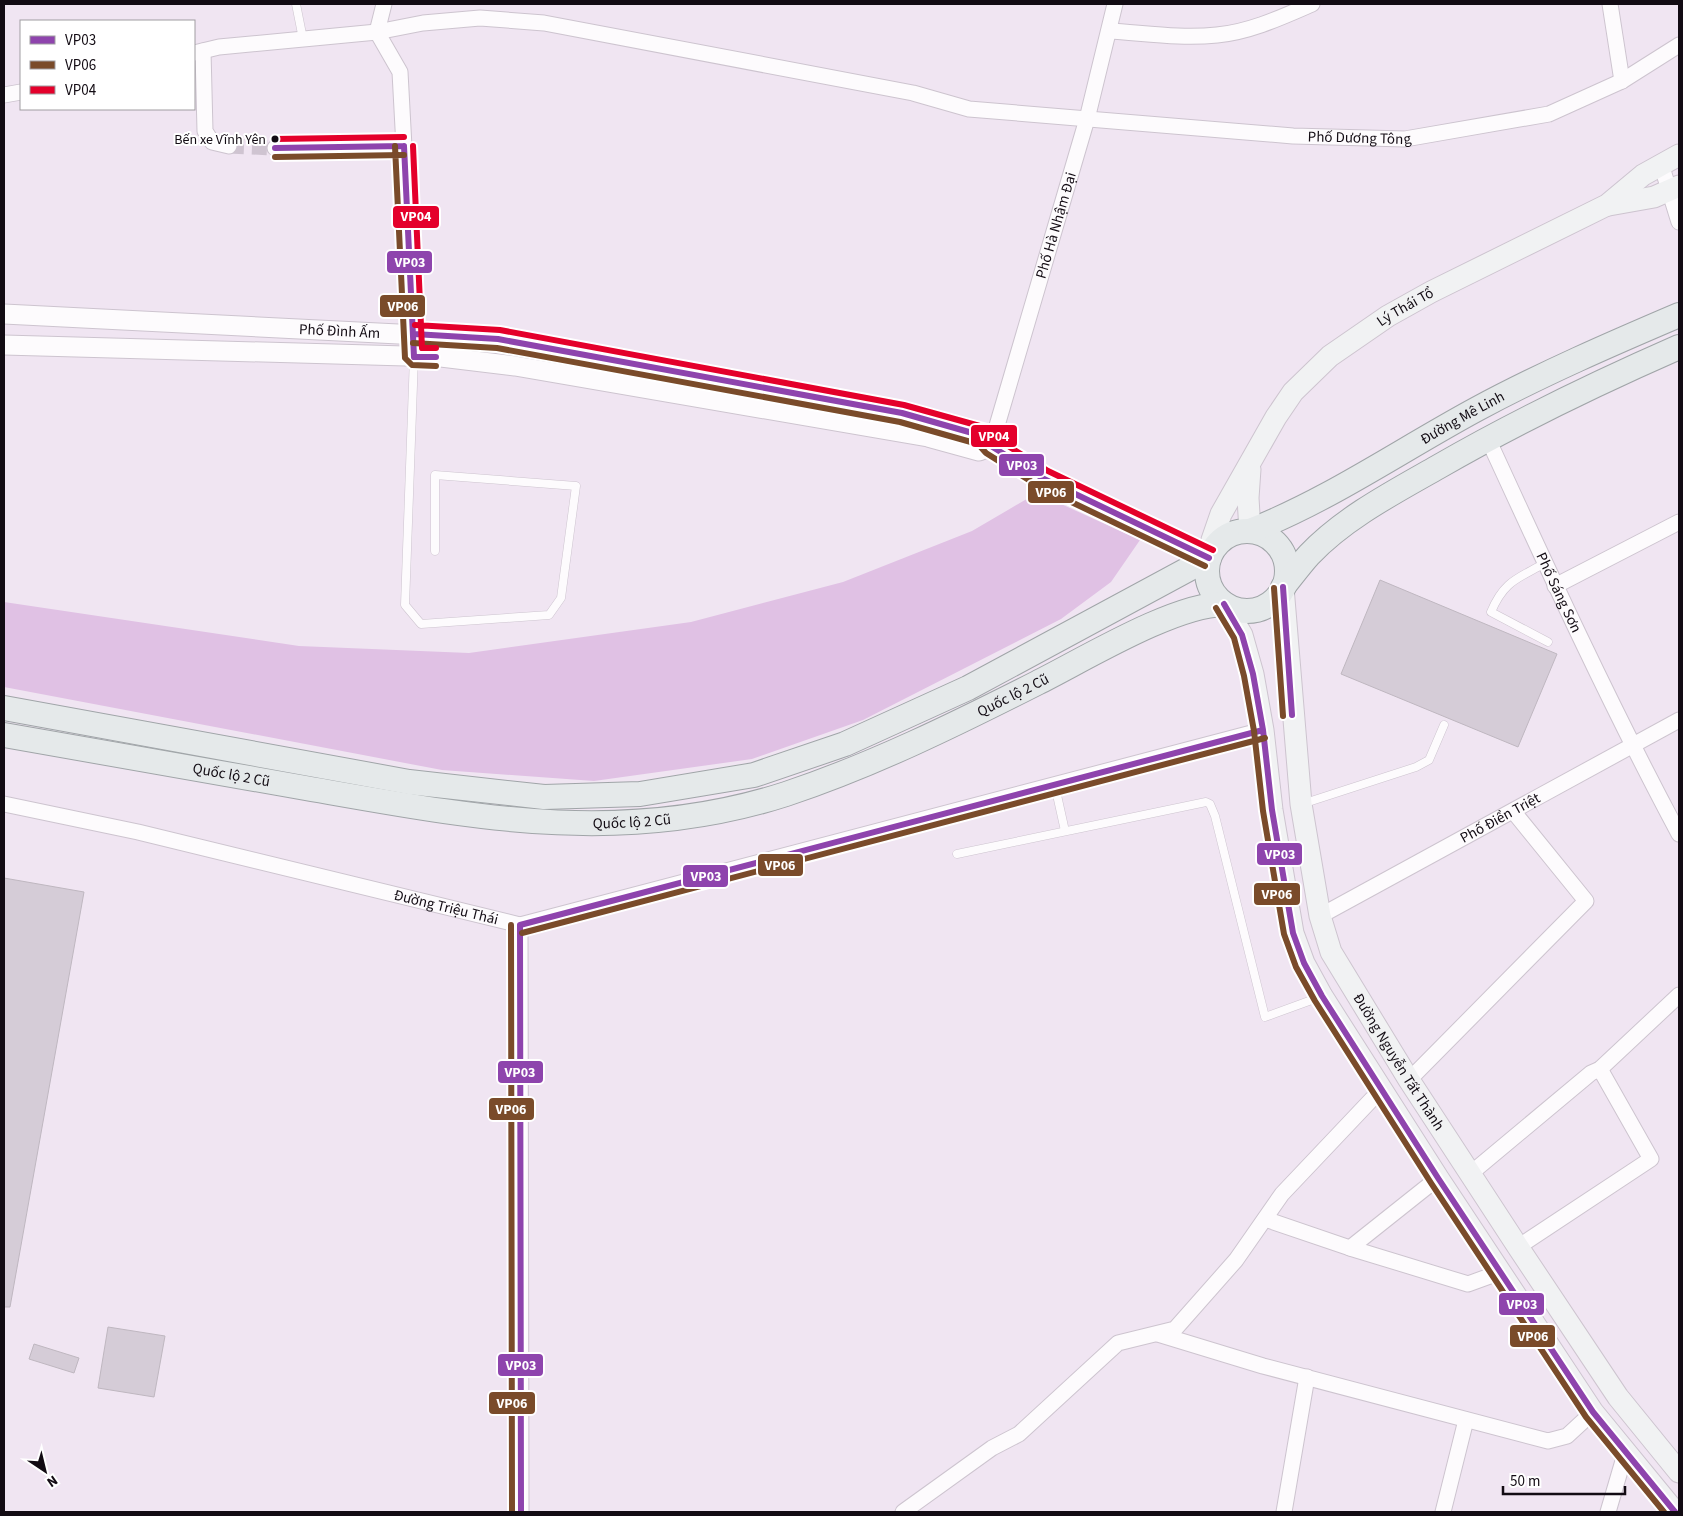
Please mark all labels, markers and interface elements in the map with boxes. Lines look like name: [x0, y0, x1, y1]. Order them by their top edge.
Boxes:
legend: [20, 20, 195, 110]
text: VP03: [65, 30, 96, 51]
text: VP06: [65, 55, 96, 76]
text: VP04: [65, 80, 97, 101]
street label: Phố Dương Tông: [1307, 126, 1413, 150]
place label: Bến xe Vĩnh Yên: [174, 130, 266, 150]
marker: Bến xe Vĩnh Yên: [270, 134, 280, 144]
street label: Phố Hà Nhậm Đại: [1031, 170, 1082, 281]
line badge: VP04: [392, 205, 440, 229]
text: VP04: [400, 207, 432, 227]
line badge: VP03: [386, 250, 433, 274]
text: VP03: [394, 253, 425, 273]
street label: Lý Thái Tổ: [1373, 283, 1438, 332]
line badge: VP06: [379, 294, 426, 318]
text: VP06: [387, 297, 418, 317]
street label: Phố Đình Ấm: [299, 319, 381, 344]
street label: Đường Mê Linh: [1417, 386, 1508, 450]
line badge: VP04: [970, 424, 1018, 448]
text: VP04: [978, 427, 1010, 447]
line badge: VP03: [998, 453, 1045, 477]
text: VP03: [1006, 456, 1037, 476]
line badge: VP06: [1027, 480, 1075, 504]
text: VP06: [1035, 483, 1066, 503]
street label: Phố Sáng Sơn: [1531, 549, 1586, 636]
street label: Quốc lộ 2 Cũ: [974, 669, 1053, 722]
street label: Quốc lộ 2 Cũ: [191, 758, 272, 792]
street label: Phố Điển Triệt: [1456, 788, 1544, 849]
street label: Quốc lộ 2 Cũ: [593, 809, 672, 834]
line badge: VP03: [1256, 842, 1303, 866]
text: VP03: [1264, 845, 1295, 865]
line badge: VP06: [757, 853, 804, 877]
text: VP06: [764, 856, 795, 876]
line badge: VP03: [682, 864, 729, 888]
text: VP03: [690, 867, 721, 887]
line badge: VP06: [1253, 882, 1301, 906]
street label: Đường Triệu Thái: [392, 885, 500, 930]
text: VP06: [1261, 885, 1292, 905]
street label: Đường Nguyễn Tất Thành: [1348, 989, 1449, 1135]
line badge: VP03: [497, 1060, 544, 1084]
text: VP03: [504, 1063, 535, 1083]
line badge: VP06: [488, 1097, 535, 1121]
text: VP06: [495, 1100, 526, 1120]
line badge: VP03: [1498, 1292, 1545, 1316]
text: VP03: [1506, 1295, 1537, 1315]
line badge: VP06: [1509, 1324, 1556, 1348]
text: VP06: [1517, 1327, 1548, 1347]
line badge: VP03: [497, 1353, 544, 1377]
text: VP03: [505, 1356, 536, 1376]
line badge: VP06: [488, 1391, 536, 1415]
text: VP06: [496, 1394, 527, 1414]
north arrow: [20, 1446, 70, 1496]
scale bar: [1503, 1464, 1626, 1496]
text: N: [42, 1470, 61, 1492]
text: 50 m: [1510, 1471, 1540, 1492]

